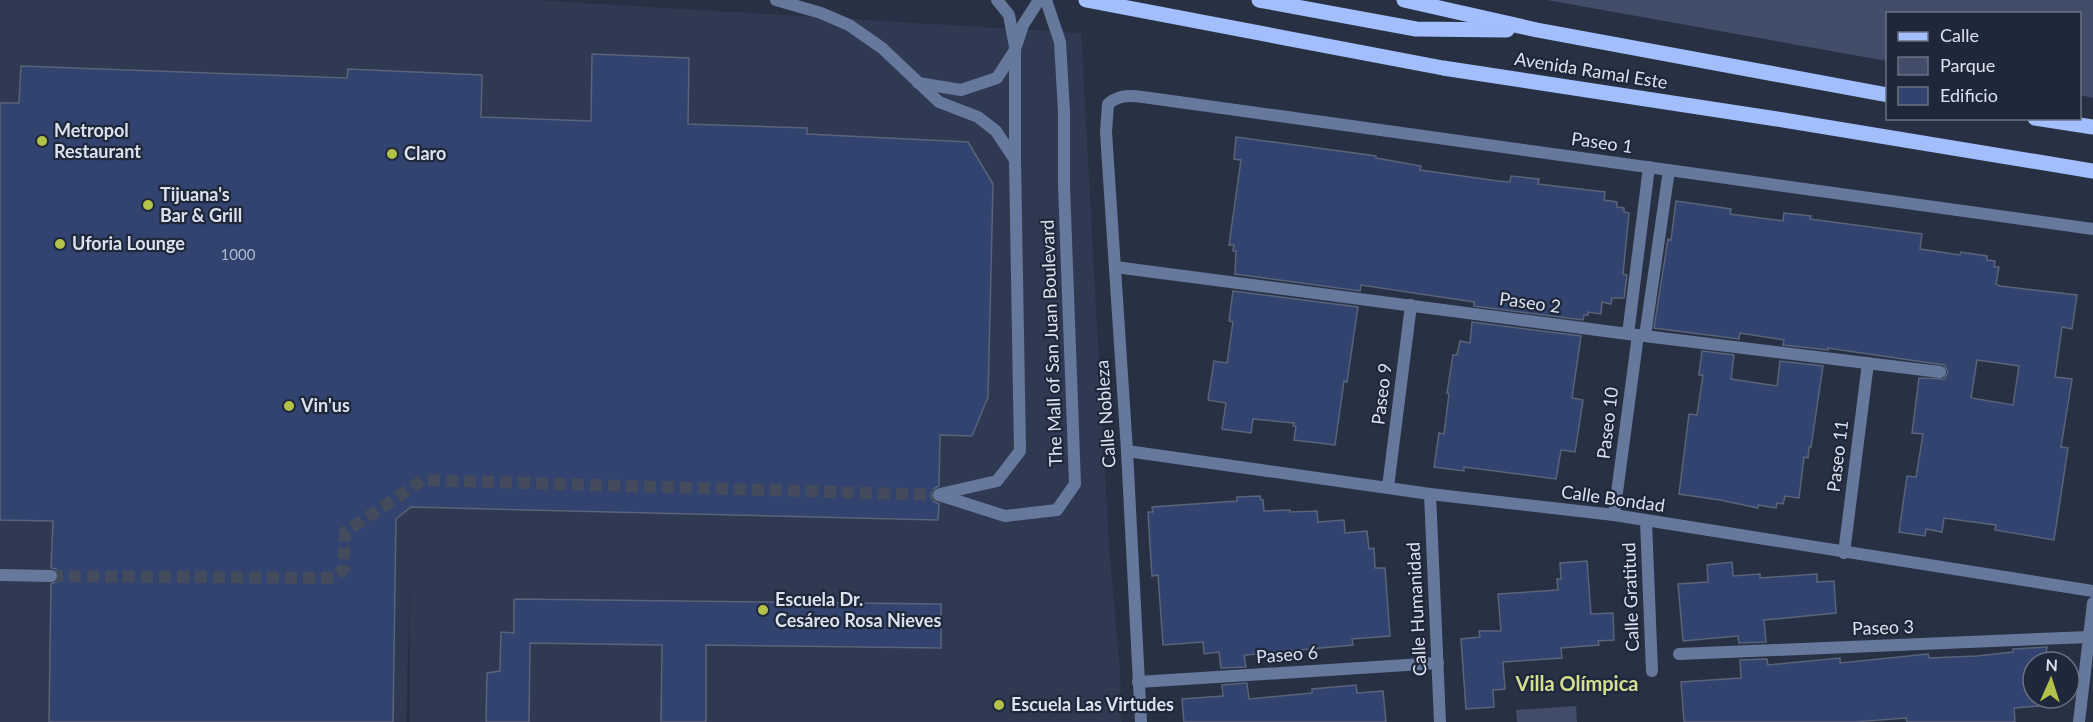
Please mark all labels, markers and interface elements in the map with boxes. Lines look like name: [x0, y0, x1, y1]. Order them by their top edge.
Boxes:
legend: [1886, 12, 2081, 120]
text: Calle: [1940, 24, 1979, 46]
street label: Avenida Ramal Este: [1513, 47, 1669, 93]
text: Parque: [1940, 54, 1995, 76]
text: Edificio: [1940, 84, 1998, 106]
place label: Metropol Restaurant: [54, 119, 141, 162]
street label: Paseo 1: [1570, 127, 1634, 157]
marker: Metropol Restaurant: [35, 134, 49, 148]
place label: Claro: [404, 142, 446, 164]
marker: Claro: [385, 147, 399, 161]
place label: Tijuana's Bar & Grill: [160, 183, 242, 226]
marker: Tijuana's Bar & Grill: [141, 198, 155, 212]
street label: The Mall of San Juan Boulevard: [1036, 219, 1066, 467]
place label: Uforia Lounge: [72, 232, 185, 254]
marker: Uforia Lounge: [53, 237, 67, 251]
house number: 1000: [221, 245, 256, 263]
street label: Paseo 2: [1498, 287, 1562, 317]
street label: Calle Nobleza: [1090, 359, 1120, 469]
street label: Paseo 9: [1366, 362, 1396, 426]
street label: Paseo 10: [1592, 386, 1622, 460]
place label: Vin'us: [300, 394, 350, 416]
marker: Vin'us: [282, 399, 296, 413]
street label: Paseo 11: [1822, 419, 1852, 493]
street label: Calle Bondad: [1560, 480, 1666, 516]
street label: Calle Humanidad: [1401, 541, 1431, 677]
street label: Calle Gratitud: [1617, 542, 1643, 652]
place label: Escuela Dr. Cesáreo Rosa Nieves: [775, 588, 941, 631]
marker: Escuela Dr. Cesáreo Rosa Nieves: [756, 603, 770, 617]
street label: Paseo 3: [1852, 615, 1914, 639]
street label: Paseo 6: [1255, 641, 1319, 667]
north arrow: [2021, 650, 2081, 710]
text: N: [2045, 655, 2058, 674]
district label: Villa Olímpica: [1515, 671, 1638, 695]
place label: Escuela Las Virtudes: [1011, 693, 1174, 715]
marker: Escuela Las Virtudes: [992, 698, 1006, 712]

